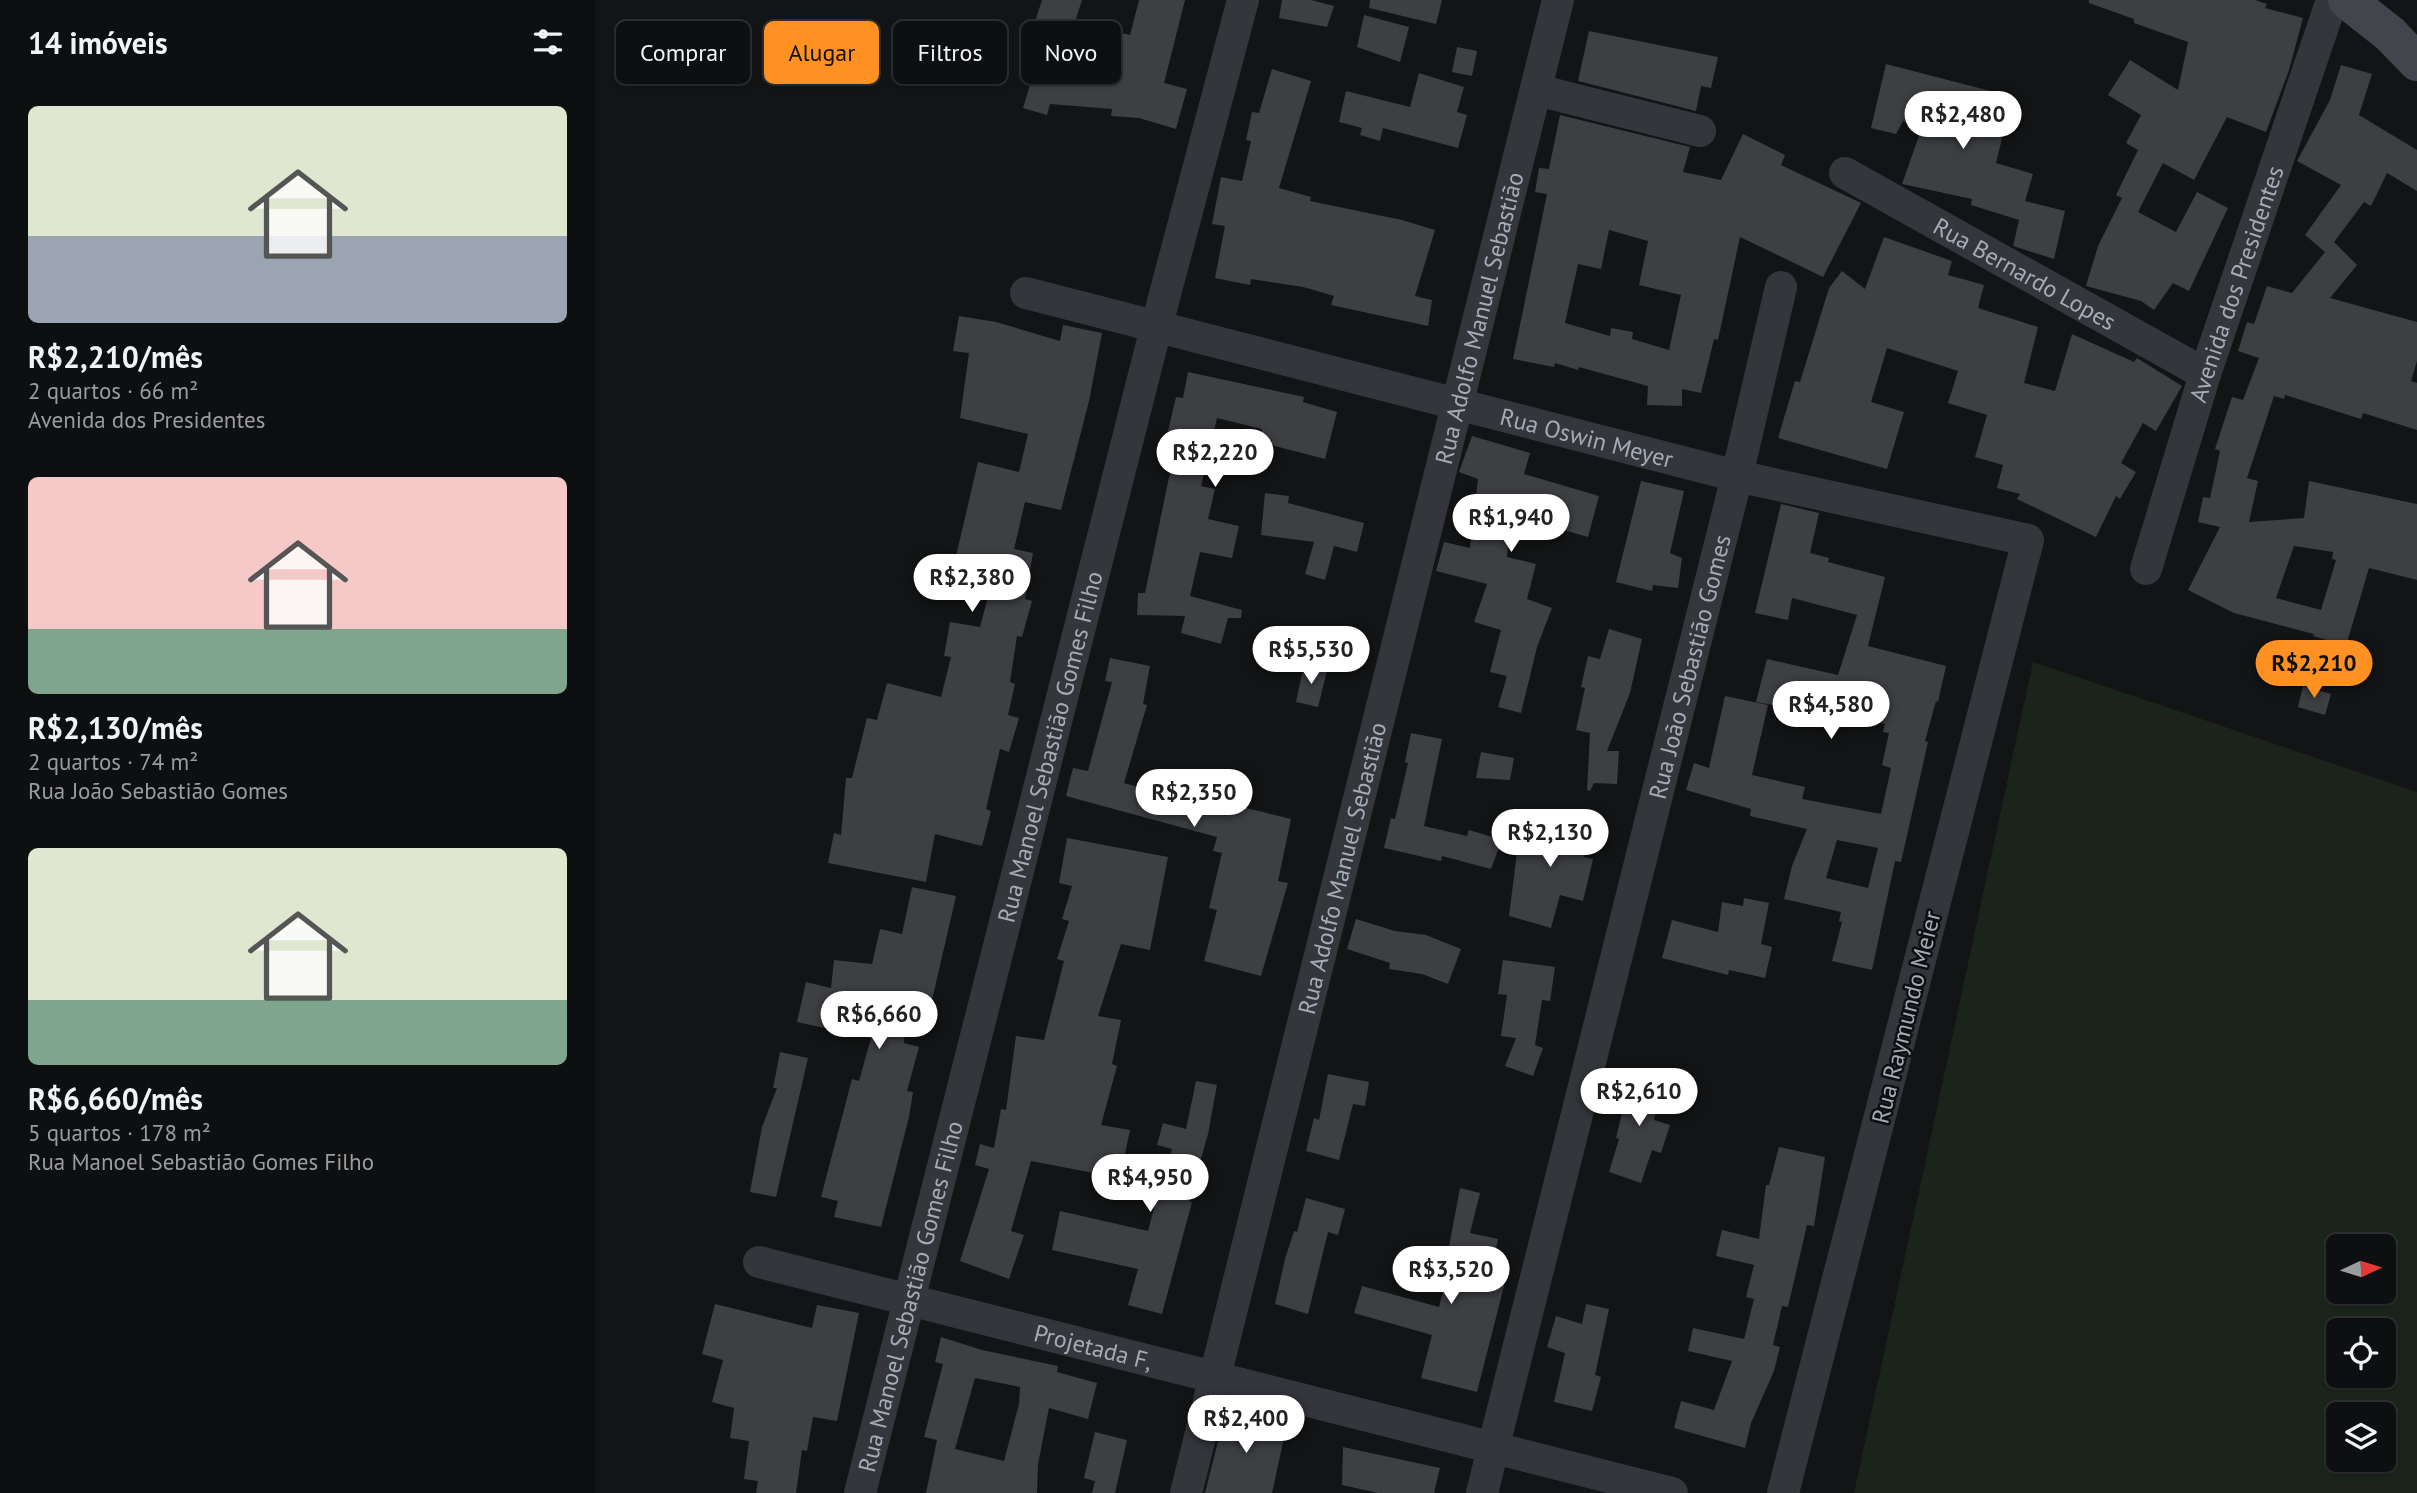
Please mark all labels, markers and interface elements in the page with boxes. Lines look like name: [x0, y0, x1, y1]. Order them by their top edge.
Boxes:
chip: Comprar: [616, 21, 750, 84]
chip: Alugar: [764, 21, 879, 84]
chip: Filtros: [893, 21, 1007, 84]
chip: Novo: [1021, 21, 1121, 84]
text: 14 imóveis: [28, 23, 168, 62]
icon: filters: [529, 23, 567, 61]
pin: R$2,480: [1898, 92, 2028, 151]
text: R$2,480: [1921, 99, 2005, 128]
icon: home: [235, 151, 361, 277]
street label: Avenida dos Presidentes: [2182, 161, 2290, 406]
street label: Rua Adolfo Manuel Sebastião: [1427, 169, 1530, 467]
street label: Rua Bernardo Lopes: [1928, 210, 2122, 337]
text: R$2,210/mês: [28, 337, 203, 376]
text: 2 quartos · 66 m²: [28, 376, 198, 405]
street label: Rua Oswin Meyer: [1497, 400, 1677, 474]
text: Avenida dos Presidentes: [28, 405, 265, 434]
pin: R$2,220: [1150, 430, 1280, 489]
text: R$2,220: [1173, 437, 1257, 466]
pin: R$1,940: [1446, 494, 1576, 554]
text: R$1,940: [1469, 502, 1553, 531]
icon: home: [235, 522, 361, 648]
street label: Rua João Sebastião Gomes: [1641, 531, 1737, 802]
pin: R$2,380: [907, 554, 1037, 614]
text: R$2,380: [930, 562, 1014, 591]
street label: Rua Manoel Sebastião Gomes Filho: [990, 568, 1109, 926]
pin: R$5,530: [1246, 626, 1376, 686]
text: R$5,530: [1269, 634, 1353, 663]
pin: R$2,210: [2249, 640, 2379, 700]
text: R$2,210: [2272, 648, 2356, 677]
pin: R$4,580: [1766, 682, 1896, 741]
text: R$4,580: [1789, 689, 1873, 718]
text: R$2,130/mês: [28, 708, 203, 747]
street label: Rua Adolfo Manuel Sebastião: [1290, 719, 1393, 1017]
text: 2 quartos · 74 m²: [28, 747, 198, 776]
pin: R$2,350: [1129, 770, 1259, 829]
text: Rua João Sebastião Gomes: [28, 776, 288, 805]
text: R$2,350: [1152, 777, 1236, 806]
pin: R$2,130: [1485, 810, 1615, 869]
text: R$2,130: [1508, 817, 1592, 846]
icon: home: [235, 893, 361, 1019]
street label: Rua Raymundo Meier: [1865, 907, 1947, 1127]
pin: R$6,660: [814, 992, 944, 1051]
text: R$6,660: [837, 999, 921, 1028]
pin: R$2,610: [1574, 1068, 1704, 1128]
text: R$2,610: [1597, 1076, 1681, 1105]
text: R$6,660/mês: [28, 1079, 203, 1118]
street label: Rua Manoel Sebastião Gomes Filho: [850, 1117, 969, 1475]
text: 5 quartos · 178 m²: [28, 1118, 211, 1147]
text: Rua Manoel Sebastião Gomes Filho: [28, 1147, 374, 1176]
pin: R$4,950: [1085, 1154, 1215, 1214]
text: R$4,950: [1108, 1162, 1192, 1191]
north arrow: [2326, 1234, 2396, 1304]
map controls: [2326, 1234, 2396, 1472]
pin: R$3,520: [1386, 1246, 1516, 1306]
text: R$3,520: [1409, 1254, 1493, 1283]
street label: Projetada F,: [1031, 1317, 1156, 1377]
button: locate: [2326, 1318, 2396, 1388]
pin: R$2,400: [1181, 1396, 1311, 1455]
button: layers: [2326, 1402, 2396, 1472]
text: R$2,400: [1204, 1403, 1288, 1432]

